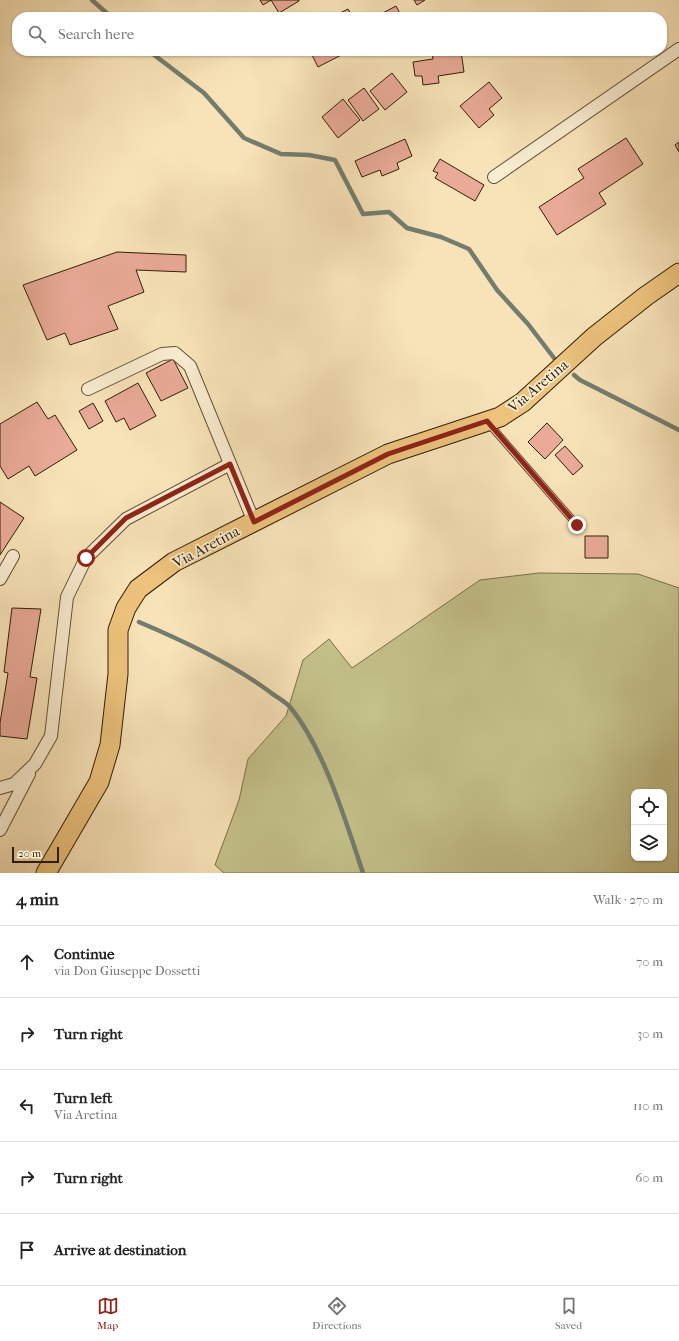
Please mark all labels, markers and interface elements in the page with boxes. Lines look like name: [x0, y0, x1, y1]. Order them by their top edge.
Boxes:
search box: [12, 12, 667, 56]
icon: search: [26, 23, 48, 45]
text: Search here: [58, 25, 134, 43]
street label: Via Aretina: [503, 355, 573, 417]
route end: [568, 516, 586, 534]
street label: Via Aretina: [169, 521, 243, 573]
route start: [77, 549, 95, 567]
map controls: [631, 789, 667, 861]
button: locate: [631, 789, 667, 825]
button: layers: [631, 825, 667, 861]
scale bar: [12, 845, 59, 864]
text: 20 m: [18, 847, 41, 860]
text: 4 min: [16, 889, 59, 909]
text: Walk · 270 m: [593, 892, 663, 907]
text: Continue: [54, 945, 114, 963]
icon: ahead: [16, 951, 38, 973]
text: 70 m: [636, 954, 663, 969]
text: via Don Giuseppe Dossetti: [54, 963, 200, 978]
icon: right: [16, 1023, 38, 1045]
text: Turn right: [54, 1025, 123, 1043]
text: 30 m: [637, 1026, 663, 1041]
text: Turn left: [54, 1089, 112, 1107]
icon: left: [16, 1095, 38, 1117]
text: 110 m: [633, 1098, 663, 1113]
text: Via Aretina: [54, 1107, 117, 1122]
icon: right: [16, 1167, 38, 1189]
text: Turn right: [54, 1169, 123, 1187]
text: 60 m: [635, 1170, 663, 1185]
icon: arrive: [16, 1239, 38, 1261]
text: Arrive at destination: [54, 1241, 186, 1259]
tab: Map: [97, 1295, 119, 1332]
tab: Directions: [312, 1295, 362, 1332]
tab: Saved: [555, 1295, 582, 1332]

